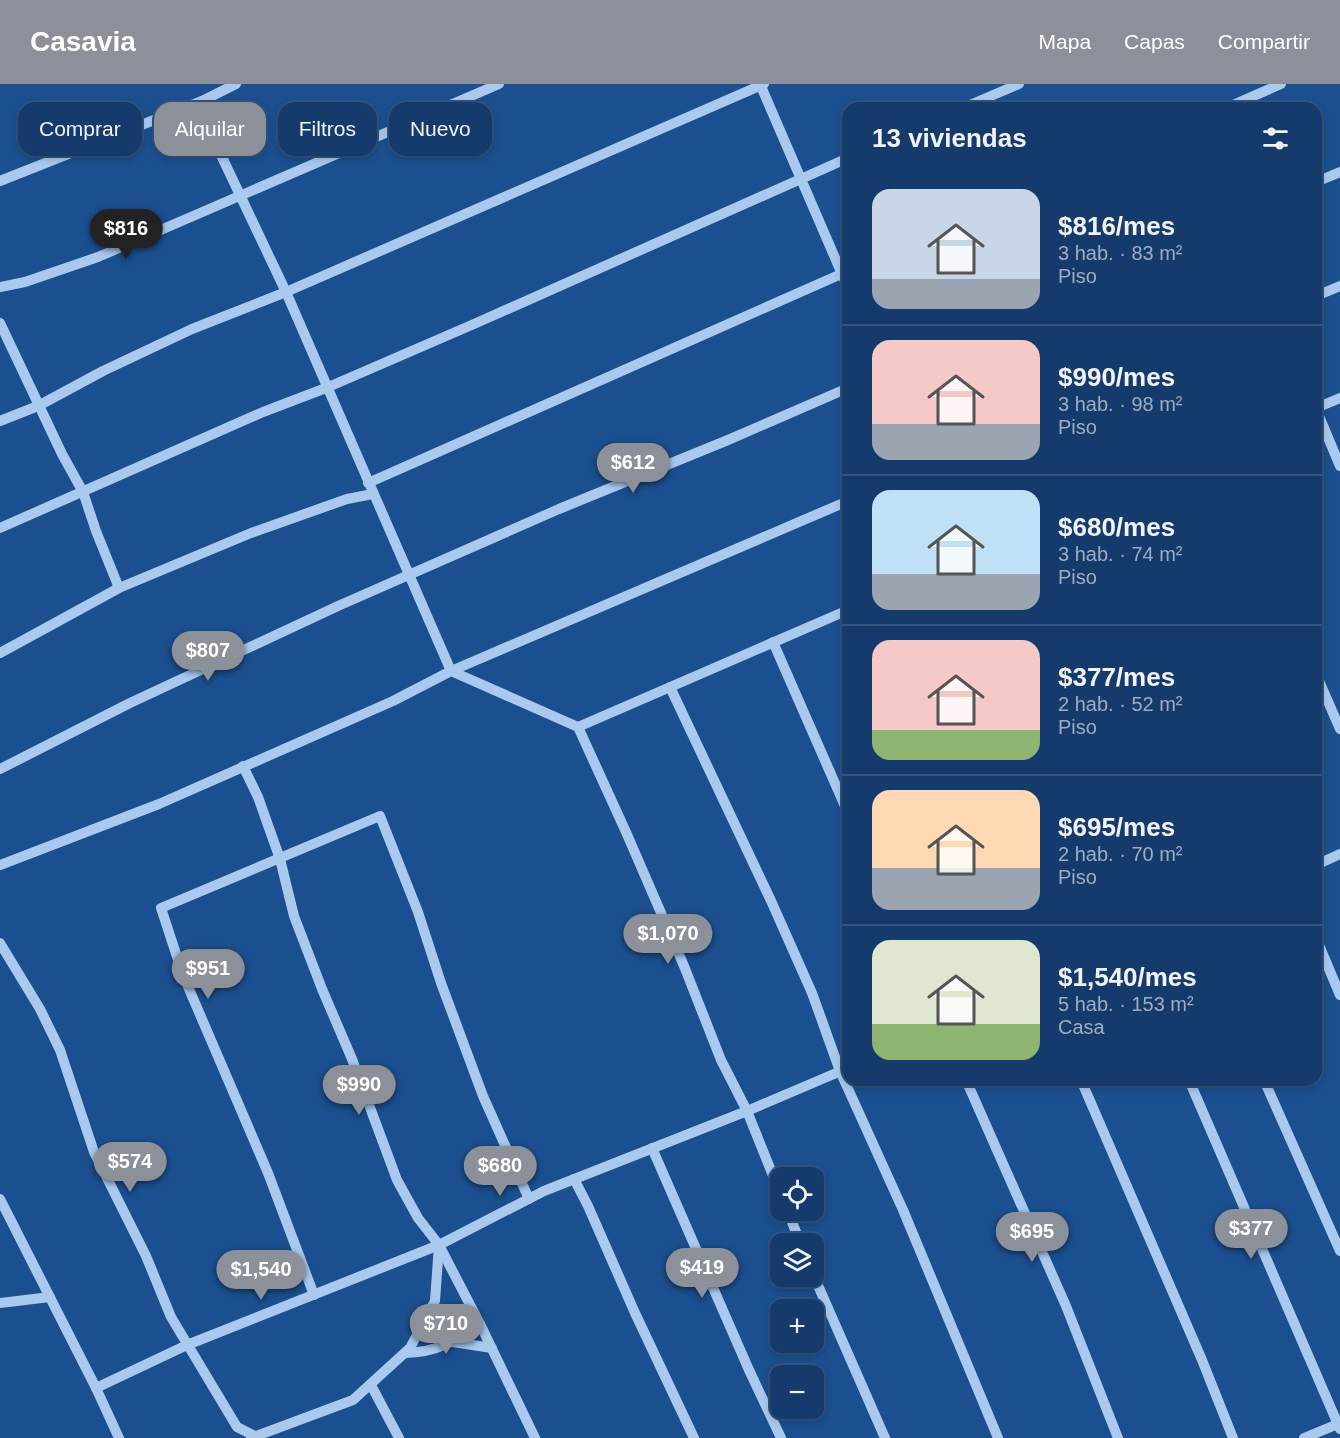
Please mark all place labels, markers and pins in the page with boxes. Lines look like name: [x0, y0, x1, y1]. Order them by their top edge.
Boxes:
pin: $816: [90, 209, 162, 260]
pin: $612: [597, 443, 669, 494]
pin: $807: [172, 631, 244, 682]
pin: $1,070: [619, 914, 717, 965]
pin: $951: [172, 949, 244, 1000]
pin: $990: [323, 1065, 395, 1116]
pin: $574: [94, 1142, 166, 1193]
pin: $680: [464, 1146, 536, 1197]
pin: $377: [1215, 1209, 1287, 1260]
pin: $695: [996, 1212, 1068, 1263]
pin: $419: [666, 1248, 738, 1299]
pin: $1,540: [212, 1250, 310, 1301]
pin: $710: [410, 1304, 482, 1355]

